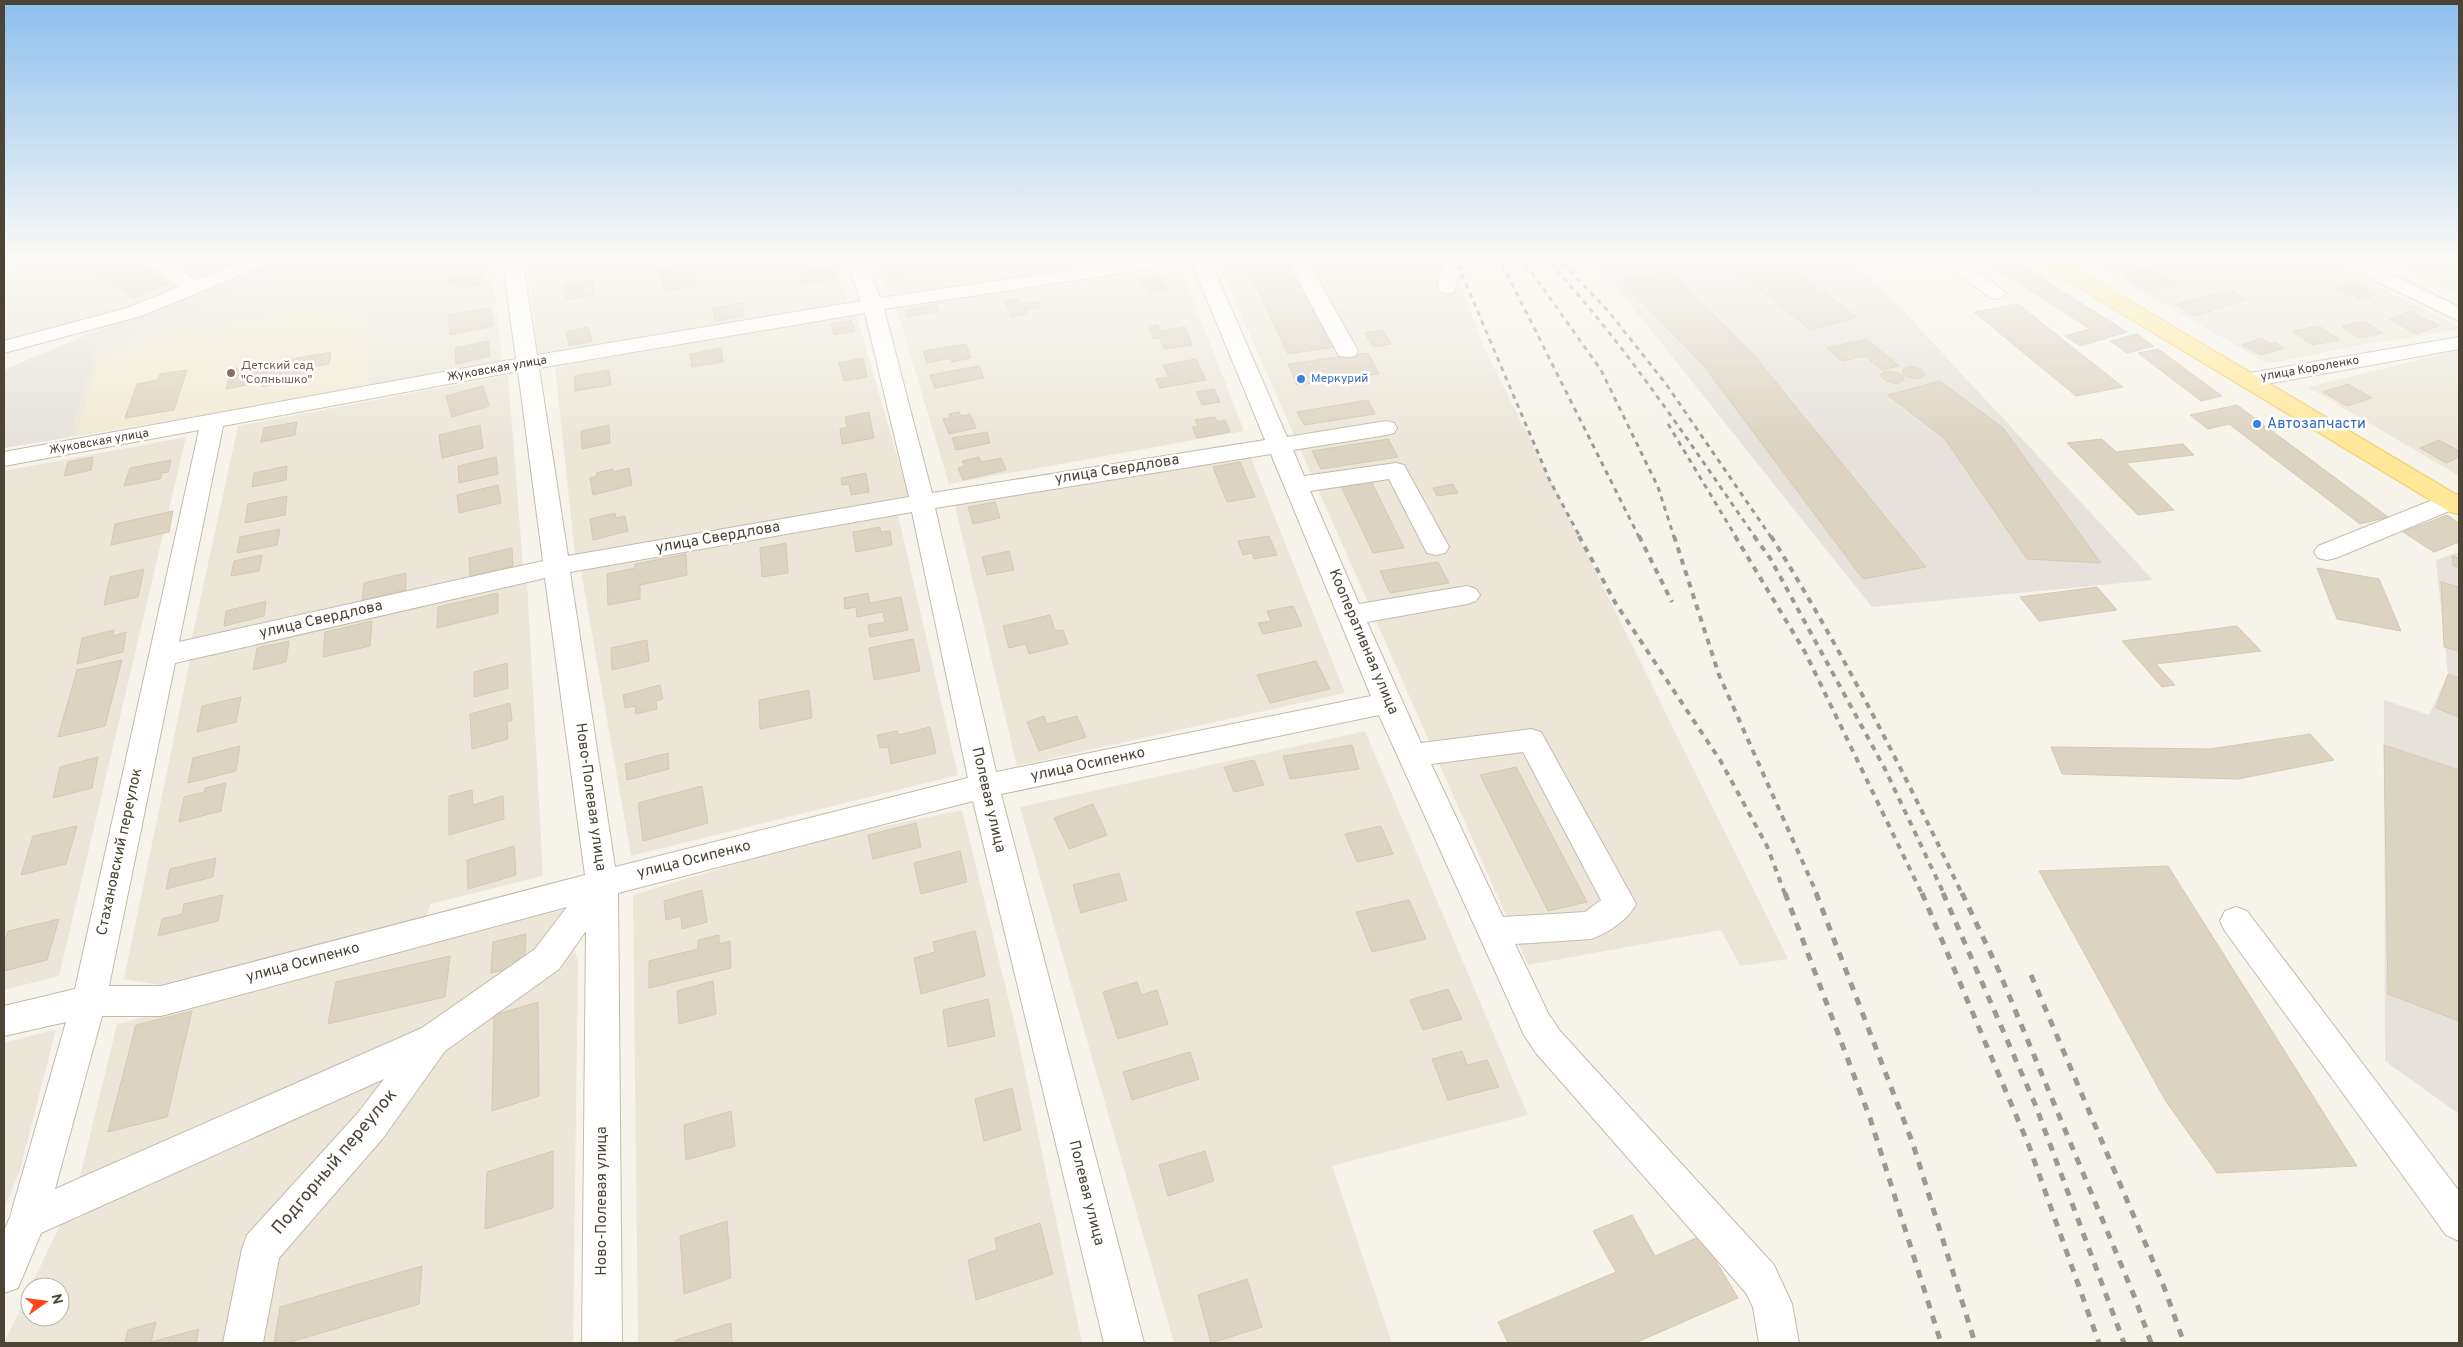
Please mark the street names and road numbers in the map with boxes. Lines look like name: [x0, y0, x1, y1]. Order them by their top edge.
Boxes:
street label: Жуковская улица: [446, 352, 548, 386]
street label: улица Короленко: [2259, 352, 2361, 386]
street label: Жуковская улица: [48, 425, 150, 459]
street label: улица Свердлова: [1053, 451, 1181, 489]
street label: улица Свердлова: [654, 518, 782, 558]
street label: Кооперативная улица: [1324, 566, 1402, 718]
street label: улица Свердлова: [258, 597, 384, 643]
street label: Ново-Полевая улица: [570, 722, 610, 872]
street label: улица Осипенко: [1029, 744, 1147, 786]
street label: Полевая улица: [967, 745, 1009, 855]
street label: Стахановский переулок: [93, 766, 147, 938]
street label: улица Осипенко: [635, 837, 753, 883]
street label: улица Осипенко: [244, 939, 362, 987]
street label: Подгорный переулок: [267, 1084, 403, 1240]
street label: Ново-Полевая улица: [593, 1126, 612, 1276]
street label: Полевая улица: [1064, 1138, 1108, 1248]

